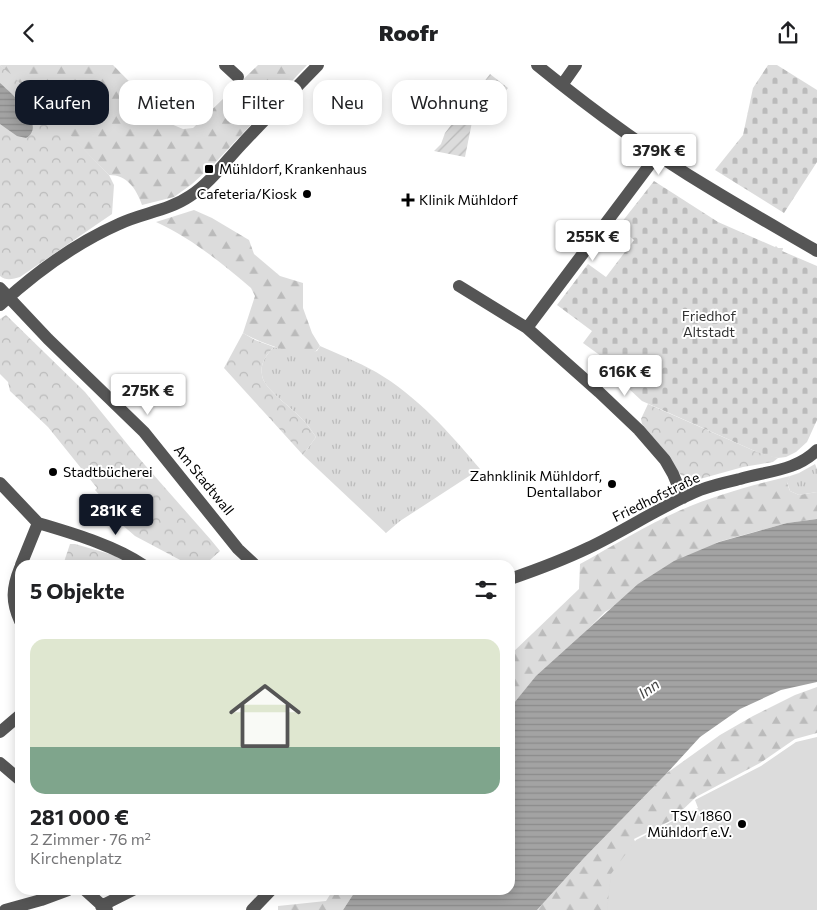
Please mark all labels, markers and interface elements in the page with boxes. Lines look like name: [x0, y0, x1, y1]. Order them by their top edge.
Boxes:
icon: back: [15, 19, 43, 47]
text: Roofr: [379, 19, 438, 46]
icon: share: [774, 19, 802, 47]
chip: Kaufen: [15, 80, 109, 125]
chip: Mieten: [119, 80, 213, 125]
chip: Filter: [223, 80, 303, 125]
chip: Neu: [313, 80, 382, 125]
chip: Wohnung: [392, 80, 507, 125]
pin: 379K €: [618, 133, 700, 176]
text: 379K €: [632, 140, 686, 159]
place label: Mühldorf, Krankenhaus: [219, 160, 367, 177]
marker: Mühldorf, Krankenhaus: [203, 163, 215, 175]
place label: Cafeteria/Kiosk: [197, 185, 297, 202]
marker: Cafeteria/Kiosk: [301, 188, 313, 200]
place label: Klinik Mühldorf: [419, 191, 518, 208]
marker: Klinik Mühldorf: [401, 193, 415, 207]
pin: 255K €: [552, 219, 634, 262]
text: 255K €: [566, 226, 620, 245]
park label: Friedhof Altstadt: [682, 307, 737, 340]
pin: 616K €: [584, 355, 666, 397]
text: 616K €: [599, 361, 651, 380]
pin: 275K €: [107, 373, 189, 416]
text: 275K €: [122, 380, 174, 399]
street label: Am Stadtwall: [171, 441, 238, 518]
place label: Stadtbücherei: [63, 463, 153, 480]
marker: Stadtbücherei: [47, 466, 59, 478]
place label: Zahnklinik Mühldorf, Dentallabor: [470, 467, 602, 500]
street label: Friedhofstraße: [609, 468, 702, 525]
marker: Zahnklinik Mühldorf, Dentallabor: [606, 478, 618, 490]
pin: 281K €: [75, 493, 157, 536]
text: 281K €: [90, 500, 142, 519]
icon: filters: [472, 576, 500, 604]
text: 5 Objekte: [30, 578, 125, 603]
icon: home: [220, 671, 310, 761]
water label: Inn: [634, 675, 662, 702]
text: 281 000 €: [30, 804, 129, 829]
place label: TSV 1860 Mühldorf e.V.: [647, 807, 732, 840]
marker: TSV 1860 Mühldorf e.V.: [736, 818, 748, 830]
text: 2 Zimmer · 76 m²: [30, 829, 151, 848]
text: Kirchenplatz: [30, 848, 122, 867]

